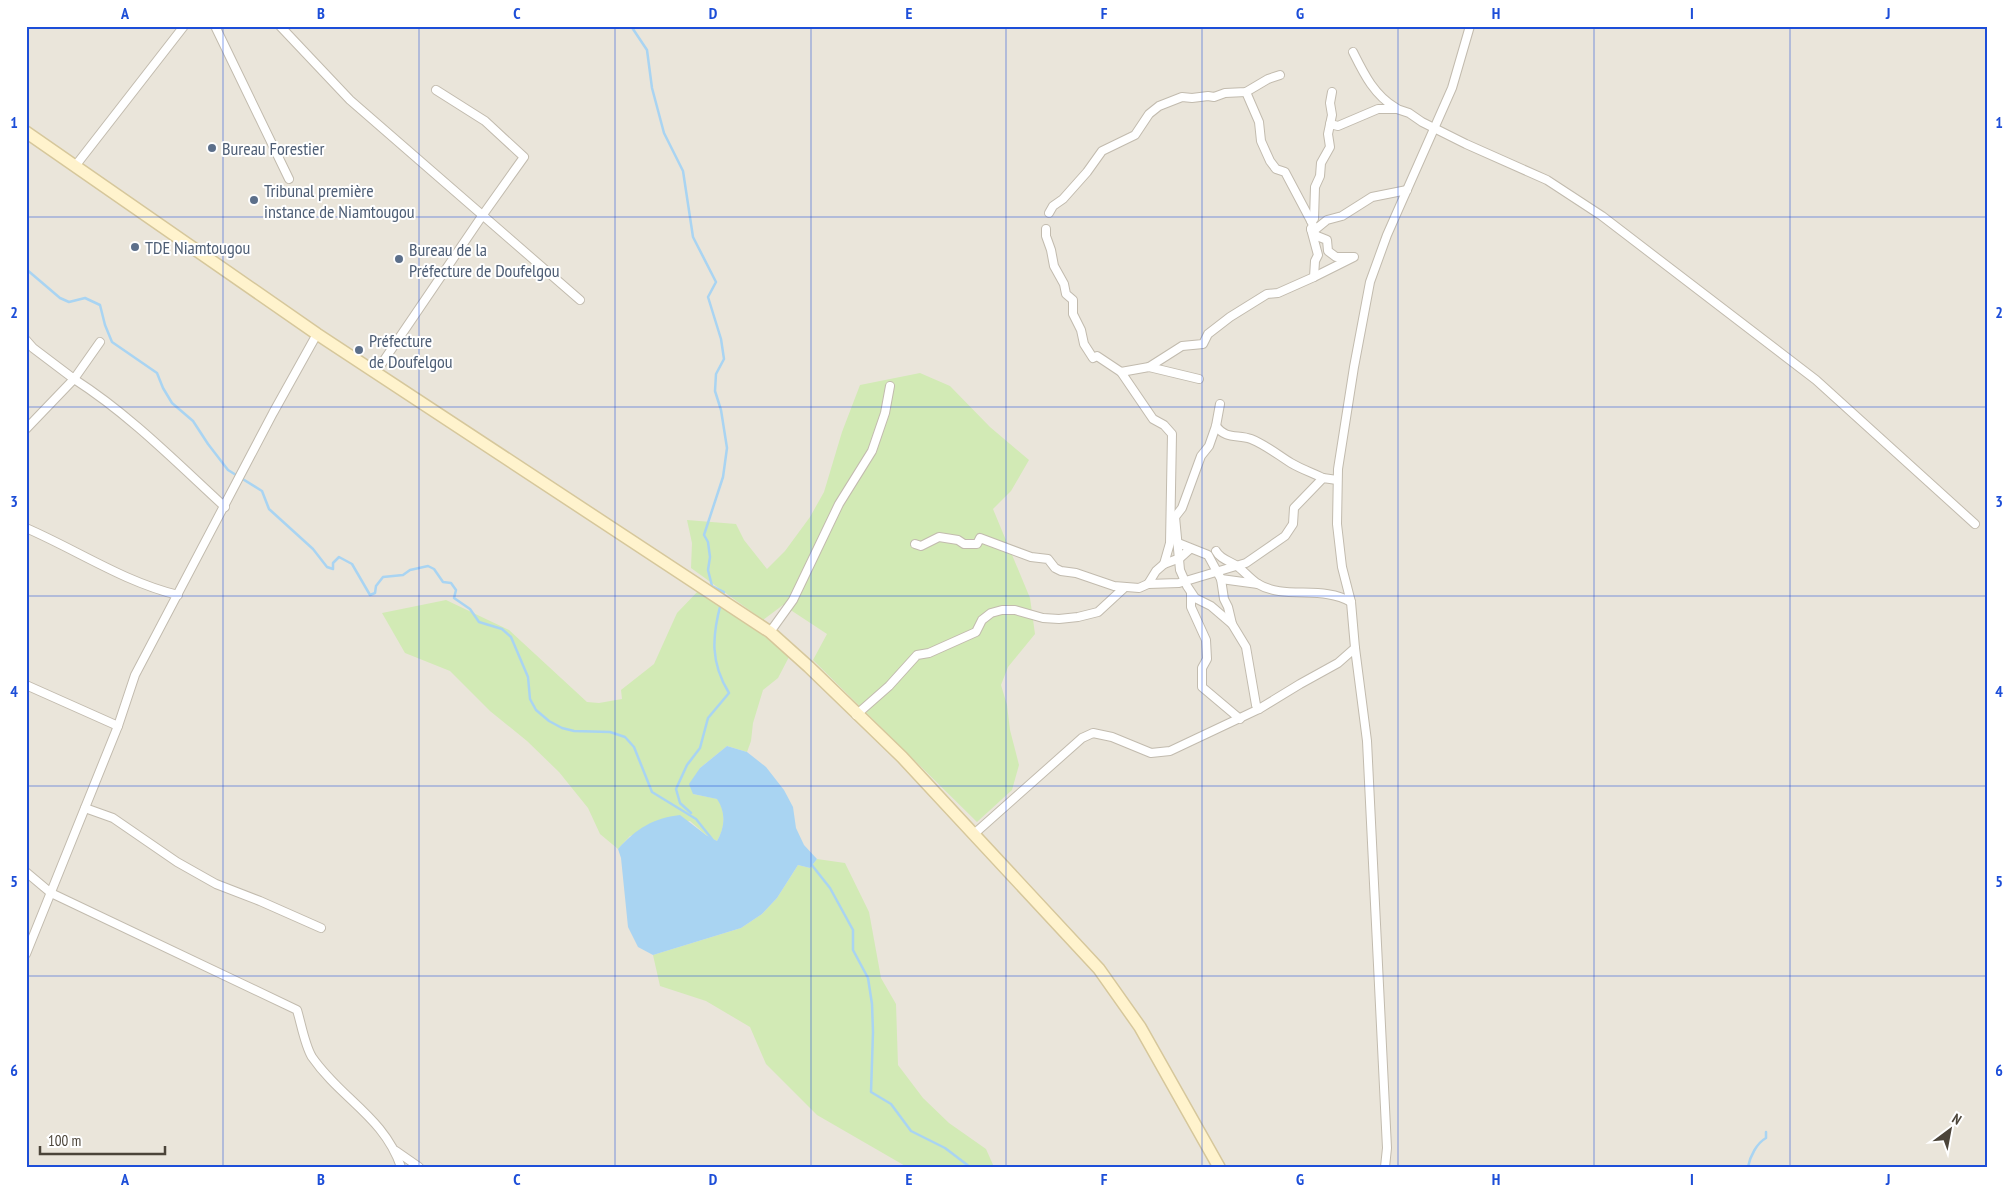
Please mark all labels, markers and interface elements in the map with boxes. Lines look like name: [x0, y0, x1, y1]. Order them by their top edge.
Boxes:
text: A: [120, 3, 130, 23]
text: B: [317, 3, 325, 23]
text: C: [513, 3, 521, 23]
text: D: [709, 3, 718, 23]
text: E: [906, 3, 913, 23]
text: F: [1101, 3, 1108, 23]
text: G: [1296, 3, 1304, 23]
text: H: [1492, 3, 1500, 23]
text: I: [1690, 3, 1694, 23]
text: J: [1885, 3, 1890, 23]
text: 1: [10, 112, 18, 132]
text: 1: [1995, 112, 2003, 132]
place label: Bureau Forestier: [222, 137, 324, 160]
marker: Bureau Forestier: [206, 142, 218, 154]
place label: Tribunal première instance de Niamtougou: [264, 179, 415, 223]
marker: Tribunal première instance de Niamtougou: [248, 194, 260, 206]
place label: TDE Niamtougou: [145, 236, 250, 259]
place label: Bureau de la Préfecture de Doufelgou: [409, 238, 560, 282]
marker: TDE Niamtougou: [129, 241, 141, 253]
marker: Bureau de la Préfecture de Doufelgou: [393, 253, 405, 265]
text: 2: [10, 302, 18, 322]
text: 2: [1995, 302, 2003, 322]
place label: Préfecture de Doufelgou: [369, 329, 453, 373]
marker: Préfecture de Doufelgou: [353, 344, 365, 356]
text: 3: [10, 491, 18, 511]
text: 3: [1995, 491, 2003, 511]
text: 4: [10, 681, 18, 701]
text: 4: [1995, 681, 2003, 701]
text: 5: [10, 871, 18, 891]
text: 5: [1995, 871, 2003, 891]
text: 6: [10, 1060, 18, 1080]
text: 6: [1995, 1060, 2003, 1080]
north arrow: [1926, 1106, 1976, 1156]
text: N: [1949, 1109, 1965, 1129]
scale bar: [40, 1123, 165, 1155]
text: 100 m: [48, 1131, 81, 1150]
text: A: [120, 1169, 130, 1189]
text: B: [317, 1169, 325, 1189]
text: C: [513, 1169, 521, 1189]
text: D: [709, 1169, 718, 1189]
text: E: [906, 1169, 913, 1189]
text: F: [1101, 1169, 1108, 1189]
text: G: [1296, 1169, 1304, 1189]
text: H: [1492, 1169, 1500, 1189]
text: I: [1690, 1169, 1694, 1189]
text: J: [1885, 1169, 1890, 1189]

